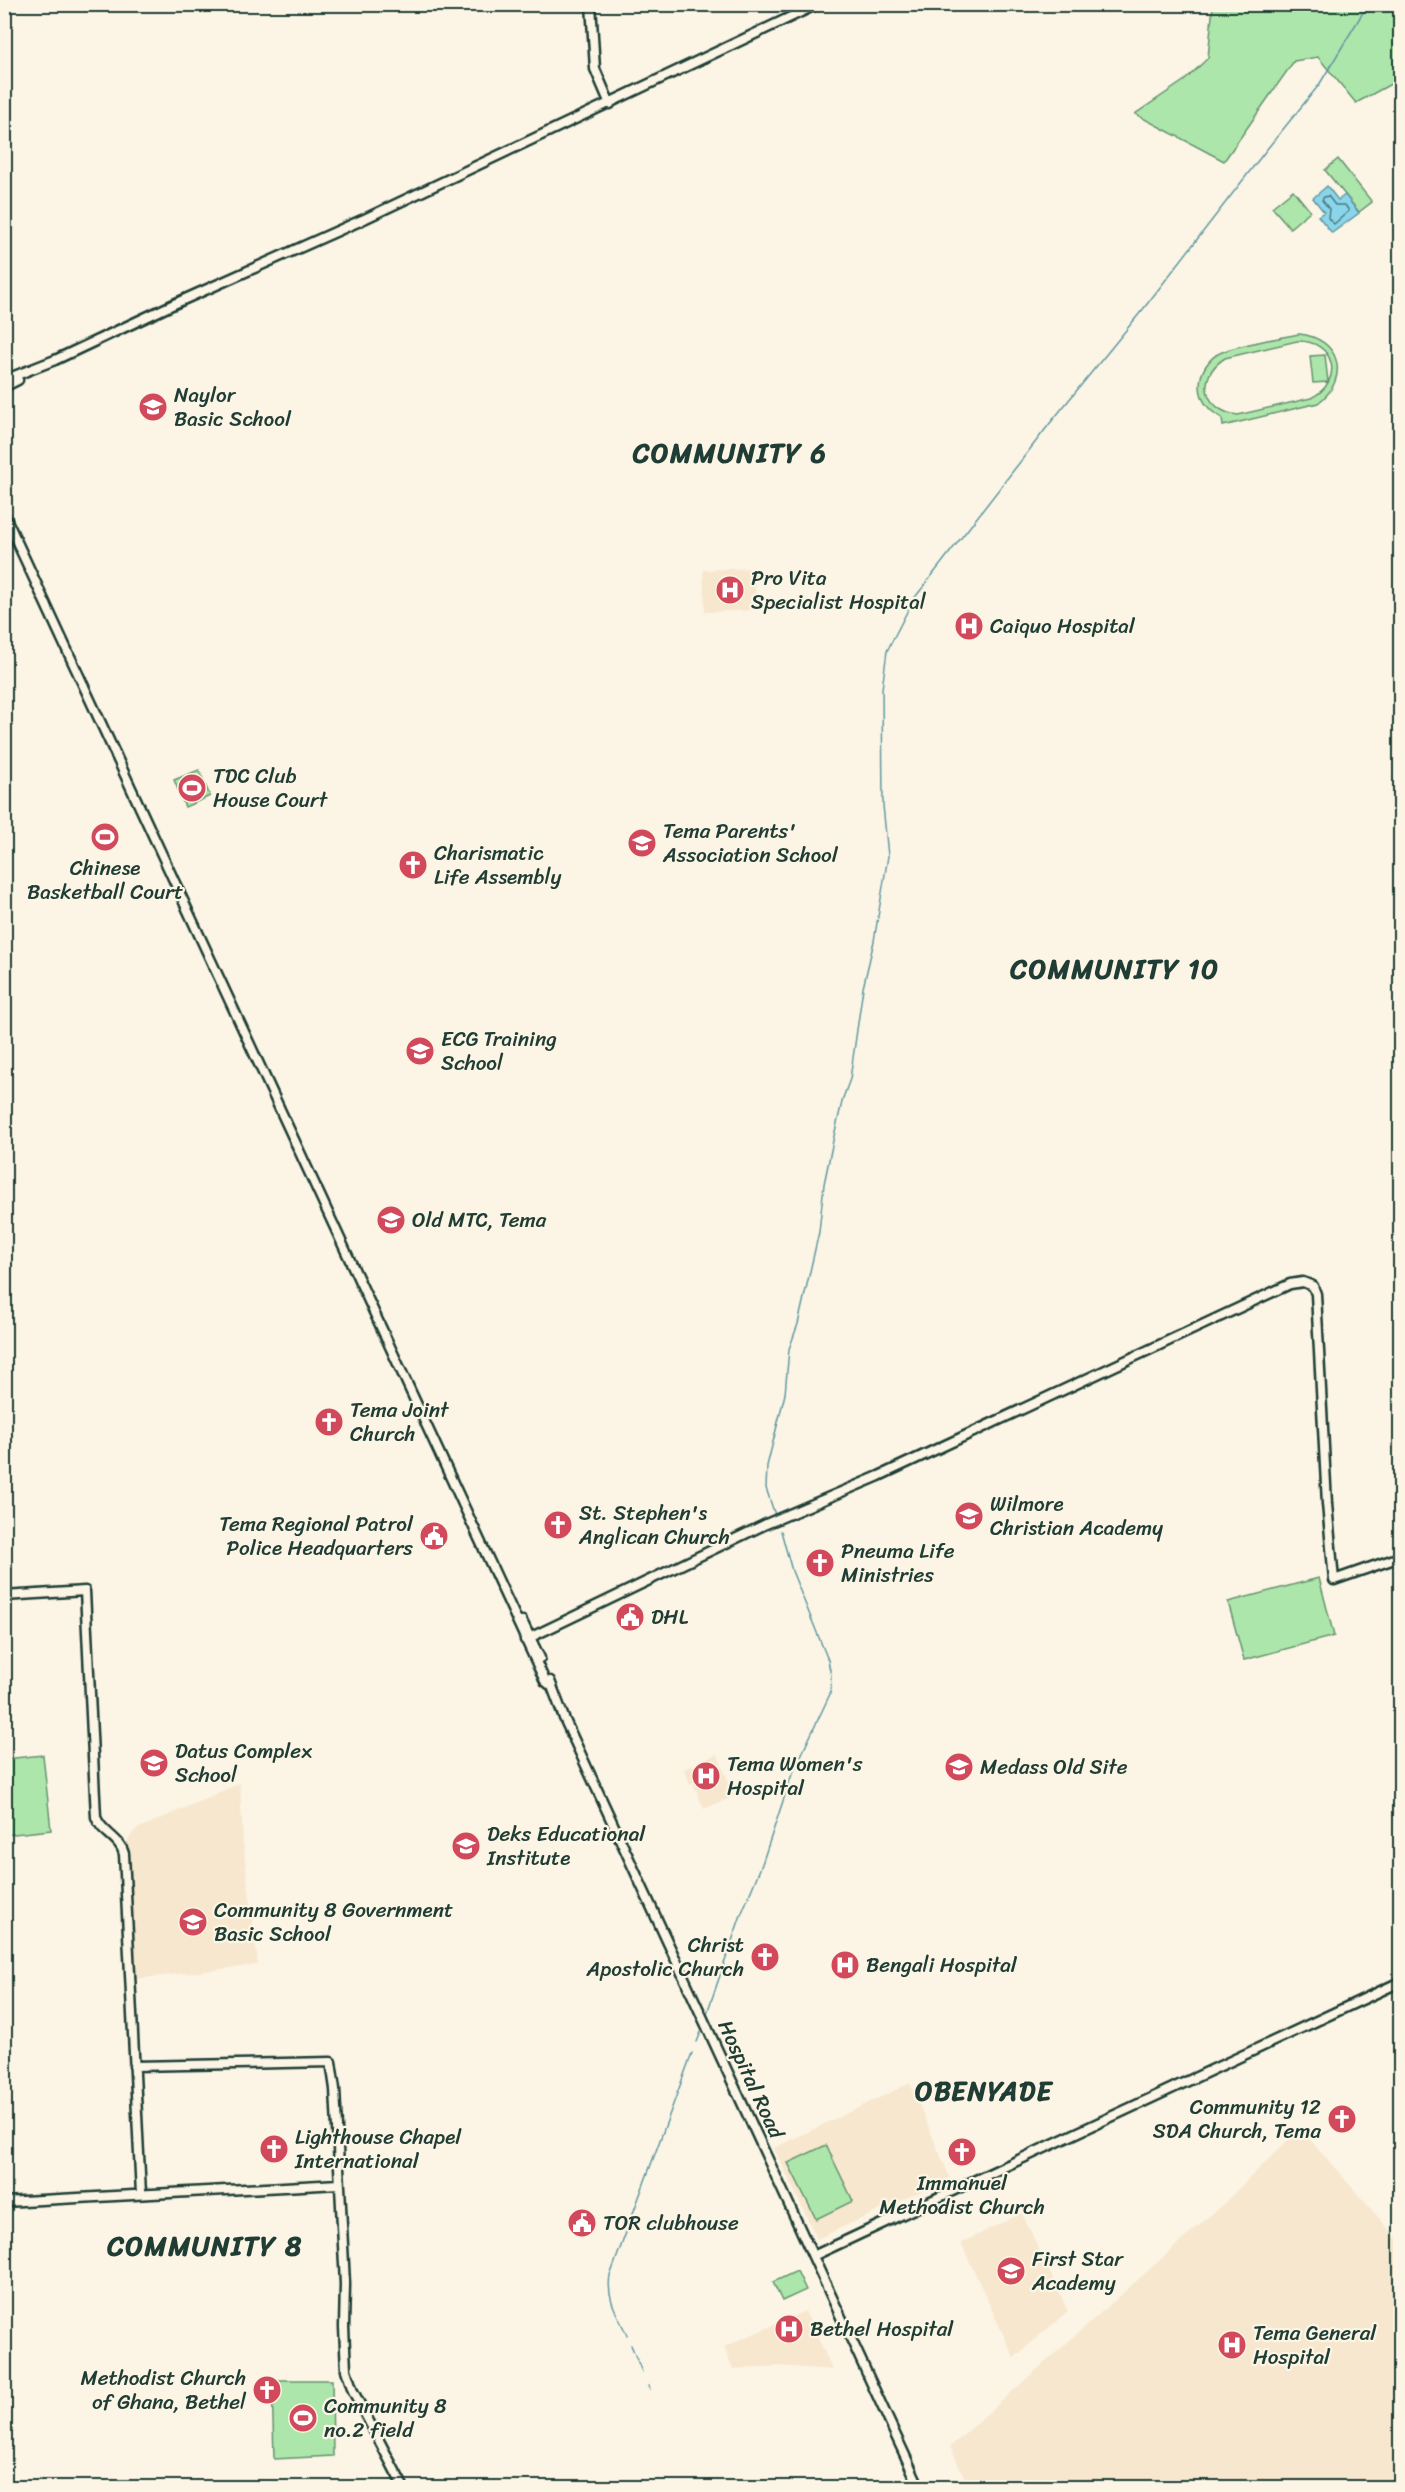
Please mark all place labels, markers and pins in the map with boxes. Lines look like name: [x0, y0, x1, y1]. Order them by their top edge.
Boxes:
place label: Naylor Basic School: [174, 376, 292, 438]
school or university icon: Naylor Basic School: [137, 391, 169, 423]
place label: Pro Vita Specialist Hospital: [751, 559, 927, 621]
hospital icon: Pro Vita Specialist Hospital: [714, 574, 746, 606]
place label: Caiquo Hospital: [990, 607, 1136, 645]
hospital icon: Caiquo Hospital: [953, 610, 985, 642]
place label: TDC Club House Court: [213, 757, 329, 819]
sports icon: TDC Club House Court: [176, 772, 208, 804]
place label: Tema Parents' Association School: [662, 812, 839, 874]
sports icon: Chinese Basketball Court: [89, 821, 121, 853]
school or university icon: Tema Parents' Association School: [626, 827, 658, 859]
place label: Charismatic Life Assembly: [434, 834, 562, 896]
place label: Chinese Basketball Court: [27, 849, 183, 911]
church icon: Charismatic Life Assembly: [397, 849, 429, 881]
place label: ECG Training School: [441, 1020, 557, 1082]
school or university icon: ECG Training School: [404, 1035, 436, 1067]
place label: Old MTC, Tema: [412, 1201, 547, 1239]
school or university icon: Old MTC, Tema: [375, 1204, 407, 1236]
place label: Tema Joint Church: [350, 1391, 450, 1453]
church icon: Tema Joint Church: [313, 1406, 345, 1438]
place label: Wilmore Christian Academy: [990, 1485, 1163, 1547]
place label: St. Stephen's Anglican Church: [578, 1494, 730, 1556]
school or university icon: Wilmore Christian Academy: [953, 1500, 985, 1532]
place label: Tema Regional Patrol Police Headquarters: [219, 1505, 414, 1567]
church icon: St. Stephen's Anglican Church: [542, 1509, 574, 1541]
public building icon: Tema Regional Patrol Police Headquarters: [418, 1520, 450, 1552]
place label: Pneuma Life Ministries: [841, 1532, 955, 1594]
church icon: Pneuma Life Ministries: [804, 1547, 836, 1579]
place label: DHL: [651, 1598, 688, 1636]
public building icon: DHL: [614, 1601, 646, 1633]
place label: Datus Complex School: [175, 1732, 312, 1794]
place label: Tema Women's Hospital: [727, 1745, 863, 1807]
school or university icon: Datus Complex School: [138, 1747, 170, 1779]
place label: Medass Old Site: [980, 1748, 1128, 1786]
school or university icon: Medass Old Site: [943, 1751, 975, 1783]
hospital icon: Tema Women's Hospital: [690, 1760, 722, 1792]
place label: Deks Educational Institute: [486, 1815, 646, 1877]
school or university icon: Deks Educational Institute: [450, 1830, 482, 1862]
place label: Community 8 Government Basic School: [214, 1891, 453, 1953]
school or university icon: Community 8 Government Basic School: [177, 1906, 209, 1938]
place label: Christ Apostolic Church: [586, 1926, 744, 1988]
church icon: Christ Apostolic Church: [749, 1941, 781, 1973]
place label: Bengali Hospital: [866, 1946, 1018, 1984]
hospital icon: Bengali Hospital: [829, 1949, 861, 1981]
place label: Community 12 SDA Church, Tema: [1153, 2088, 1321, 2150]
church icon: Community 12 SDA Church, Tema: [1326, 2103, 1358, 2135]
place label: Lighthouse Chapel International: [294, 2118, 462, 2180]
church icon: Lighthouse Chapel International: [258, 2133, 290, 2165]
church icon: Immanuel Methodist Church: [946, 2136, 978, 2168]
place label: Immanuel Methodist Church: [879, 2164, 1045, 2226]
place label: TOR clubhouse: [603, 2204, 739, 2242]
public building icon: TOR clubhouse: [566, 2207, 598, 2239]
place label: First Star Academy: [1031, 2240, 1124, 2302]
school or university icon: First Star Academy: [995, 2255, 1027, 2287]
place label: Bethel Hospital: [810, 2310, 954, 2348]
hospital icon: Bethel Hospital: [773, 2313, 805, 2345]
place label: Tema General Hospital: [1253, 2314, 1377, 2376]
hospital icon: Tema General Hospital: [1216, 2329, 1248, 2361]
place label: Methodist Church of Ghana, Bethel: [81, 2359, 247, 2421]
church icon: Methodist Church of Ghana, Bethel: [251, 2374, 283, 2406]
place label: Community 8 no.2 field: [324, 2387, 447, 2449]
sports icon: Community 8 no.2 field: [287, 2402, 319, 2434]

